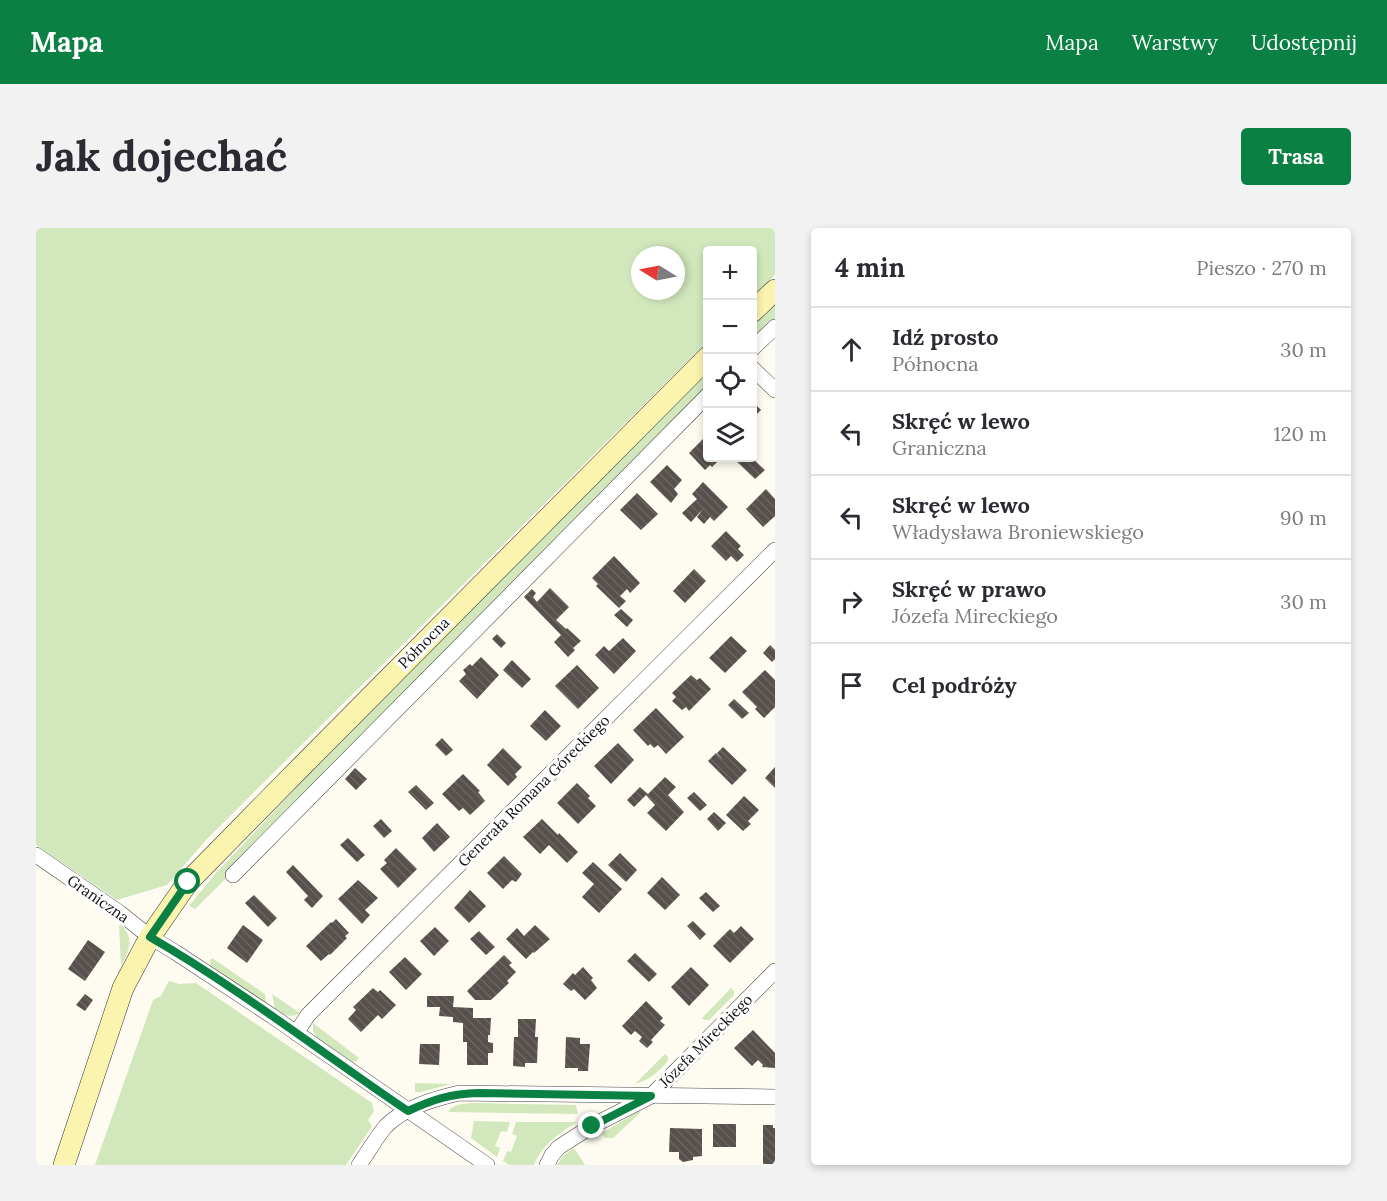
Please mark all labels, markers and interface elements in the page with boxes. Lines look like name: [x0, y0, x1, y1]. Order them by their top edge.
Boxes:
text: Mapa: [30, 24, 103, 60]
text: Mapa: [1045, 29, 1099, 56]
text: Warstwy: [1132, 29, 1218, 56]
text: Udostępnij: [1251, 29, 1357, 56]
button: Trasa: [1241, 128, 1351, 185]
text: Jak dojechać: [36, 129, 287, 183]
north arrow: [631, 246, 685, 300]
map controls: [703, 246, 757, 462]
button: +: [703, 246, 757, 300]
text: 4 min: [835, 251, 905, 284]
text: Pieszo · 270 m: [1196, 255, 1327, 280]
button: −: [703, 300, 757, 354]
text: Idź prosto: [892, 323, 998, 351]
icon: ahead: [835, 333, 868, 366]
text: 30 m: [1280, 337, 1327, 362]
text: Północna: [892, 351, 979, 376]
button: locate: [703, 354, 757, 408]
text: Skręć w lewo: [892, 407, 1030, 435]
button: layers: [703, 408, 757, 462]
icon: left: [835, 417, 868, 450]
text: 120 m: [1273, 421, 1327, 446]
text: Graniczna: [892, 435, 987, 460]
text: Skręć w lewo: [892, 491, 1030, 519]
icon: left: [835, 501, 868, 534]
text: 90 m: [1280, 505, 1327, 530]
text: Władysława Broniewskiego: [892, 519, 1144, 544]
text: Skręć w prawo: [892, 575, 1046, 603]
icon: right: [835, 585, 868, 618]
text: 30 m: [1280, 589, 1327, 614]
text: Józefa Mireckiego: [892, 603, 1058, 628]
street label: Północna: [394, 613, 454, 672]
icon: arrive: [835, 669, 868, 702]
text: Cel podróży: [892, 671, 1017, 699]
street label: Generała Romana Góreckiego: [454, 711, 614, 871]
route start: [174, 868, 200, 894]
street label: Graniczna: [64, 870, 133, 927]
street label: Józefa Mireckiego: [654, 990, 757, 1092]
route end: [578, 1112, 604, 1138]

